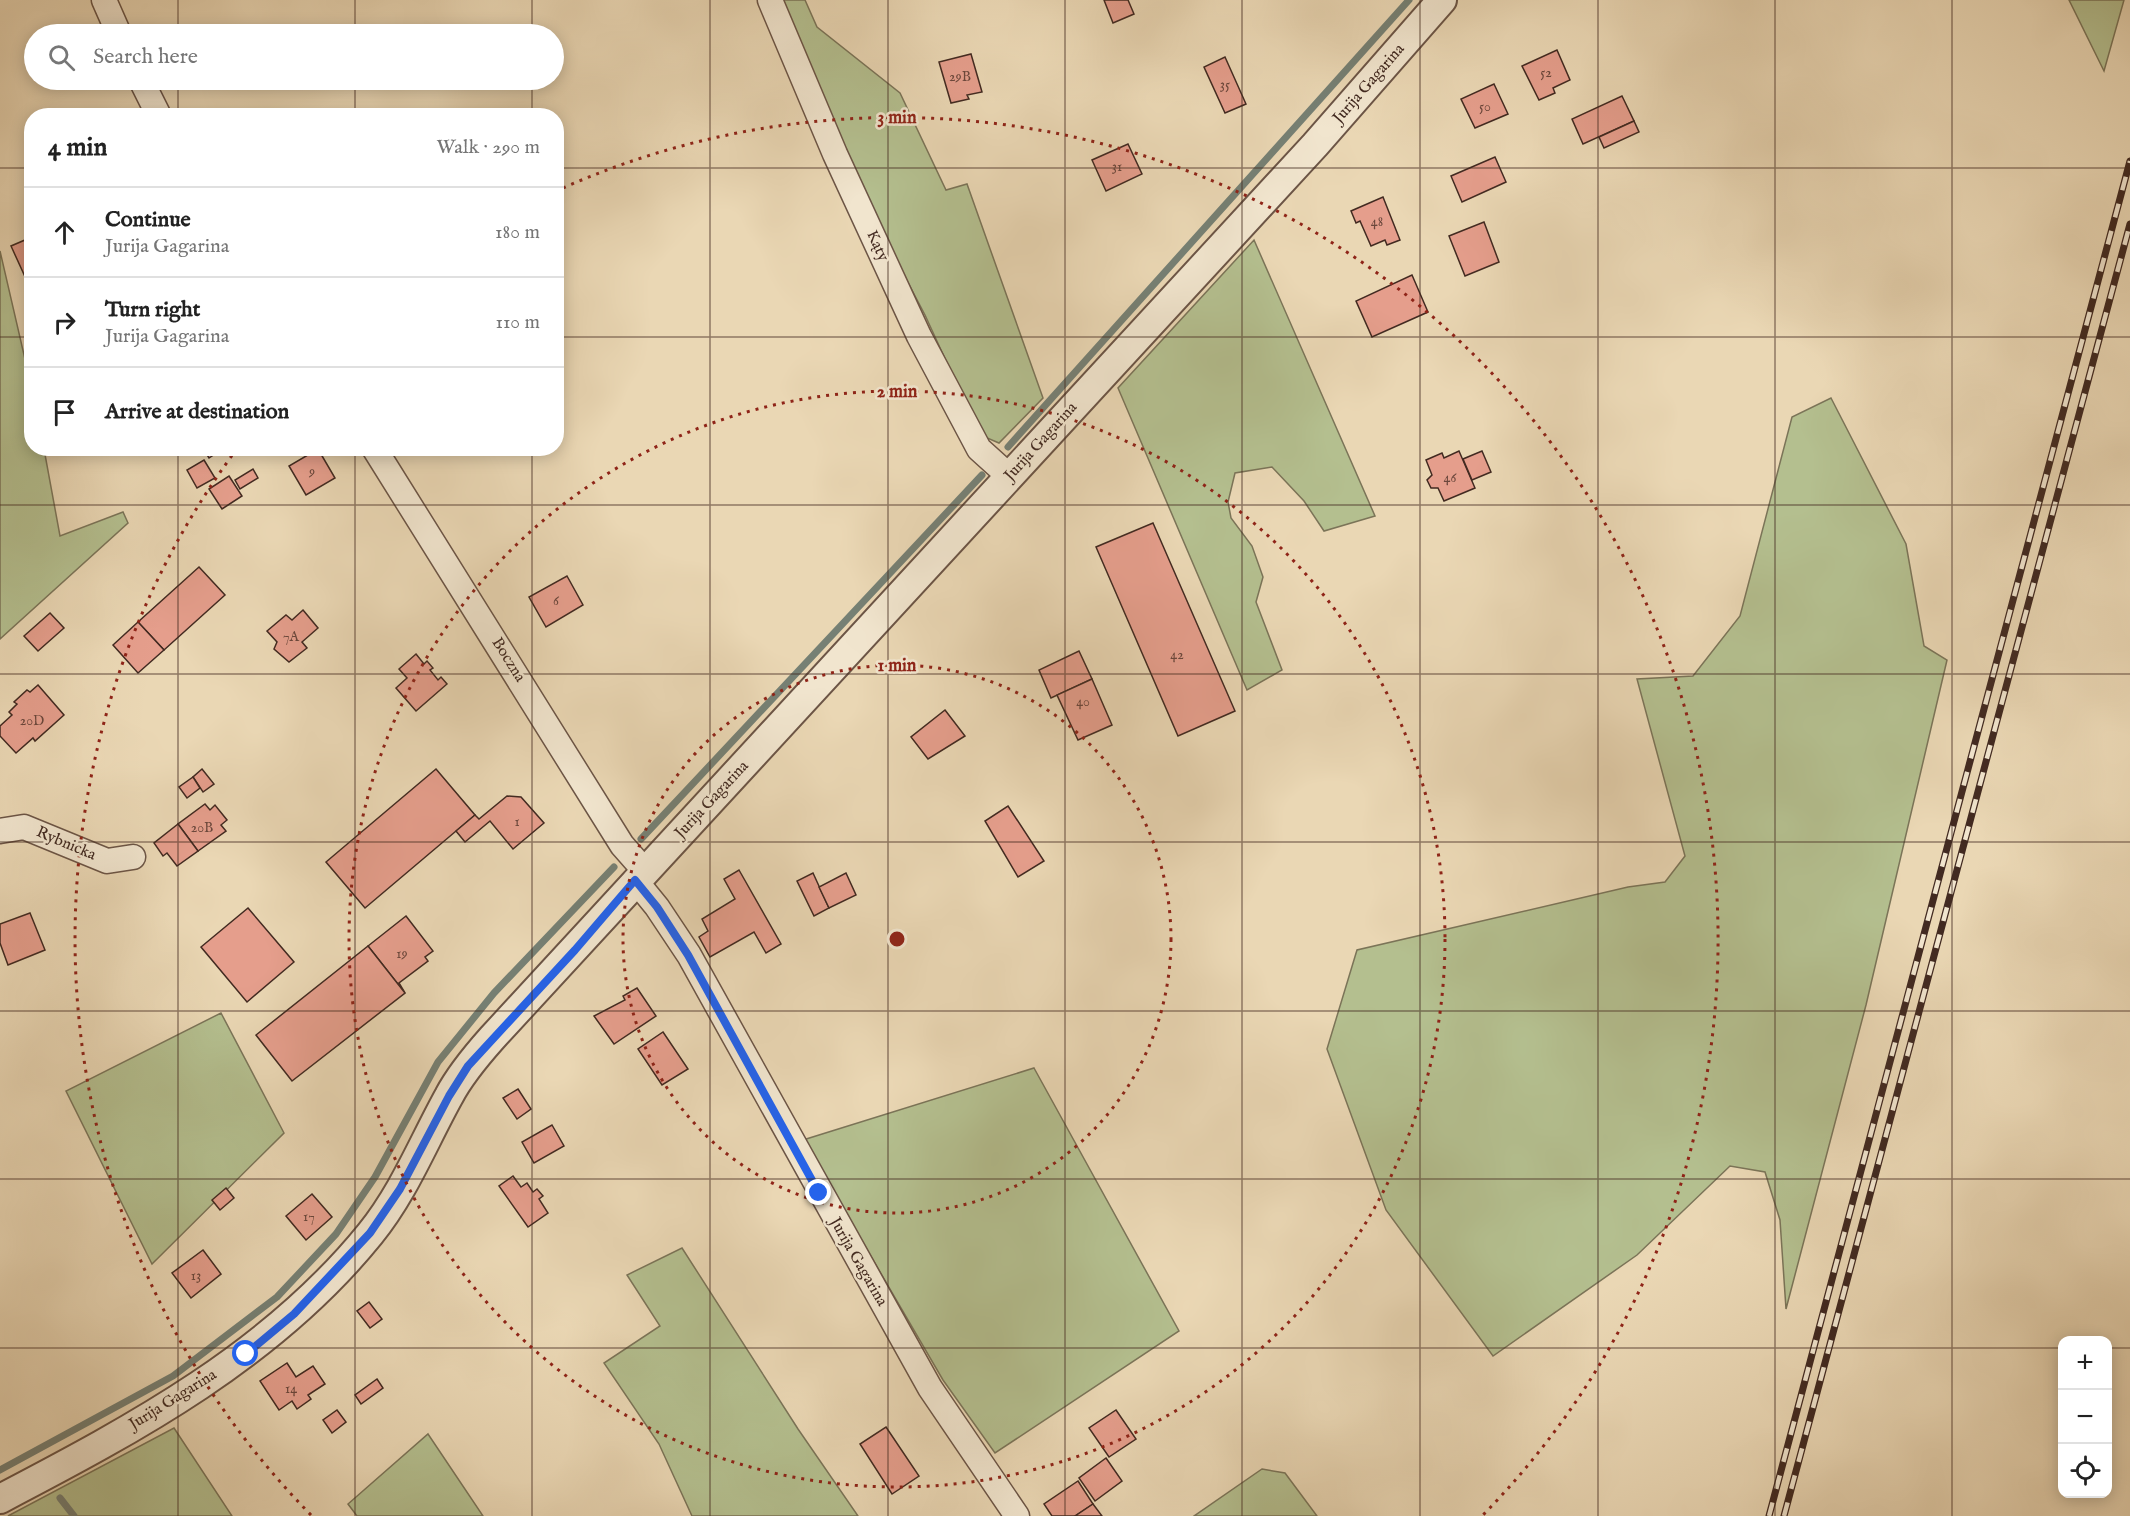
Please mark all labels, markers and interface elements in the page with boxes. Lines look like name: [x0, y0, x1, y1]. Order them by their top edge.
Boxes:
search box: [24, 24, 564, 90]
street label: Jurija Gagarina: [1327, 40, 1409, 130]
icon: search: [45, 41, 78, 74]
text: Search here: [93, 43, 198, 71]
house number: 52: [1540, 64, 1552, 82]
house number: 29B: [949, 68, 971, 86]
house number: 35: [1220, 76, 1230, 94]
house number: 50: [1479, 98, 1491, 116]
text: 3 min: [878, 107, 917, 130]
text: 4 min: [48, 131, 107, 164]
text: Walk · 290 m: [436, 135, 540, 160]
house number: 31: [1112, 158, 1122, 176]
text: Continue: [105, 206, 191, 234]
house number: 48: [1371, 213, 1383, 231]
icon: ahead: [48, 216, 81, 249]
text: 180 m: [495, 220, 540, 245]
street label: Kąty: [861, 227, 893, 265]
text: Jurija Gagarina: [105, 234, 229, 259]
text: Turn right: [105, 296, 200, 324]
icon: right: [48, 306, 81, 339]
text: 110 m: [496, 310, 540, 335]
text: Jurija Gagarina: [105, 324, 229, 349]
text: 2 min: [877, 381, 918, 404]
icon: arrive: [48, 396, 81, 429]
text: Arrive at destination: [105, 398, 289, 426]
street label: Jurija Gagarina: [999, 398, 1082, 487]
house number: 9: [308, 463, 315, 481]
house number: 46: [1444, 469, 1457, 487]
house number: 6: [553, 592, 560, 610]
house number: 7A: [283, 628, 300, 646]
street label: Boczna: [487, 634, 529, 686]
house number: 42: [1170, 646, 1184, 664]
text: 1 min: [878, 655, 917, 678]
house number: 40: [1076, 693, 1090, 711]
house number: 20D: [20, 712, 44, 730]
street label: Jurija Gagarina: [669, 757, 753, 845]
house number: 1: [514, 813, 520, 831]
house number: 20B: [191, 819, 213, 837]
street label: Rybnicka: [33, 822, 99, 866]
centre of rings: [887, 929, 907, 949]
house number: 19: [396, 945, 408, 963]
route end: [805, 1179, 831, 1205]
house number: 17: [303, 1208, 315, 1226]
street label: Jurija Gagarina: [823, 1212, 892, 1310]
house number: 13: [191, 1267, 201, 1285]
map controls: [2058, 1336, 2112, 1498]
button: +: [2058, 1336, 2112, 1390]
route start: [232, 1340, 258, 1366]
street label: Jurija Gagarina: [124, 1365, 221, 1436]
house number: 14: [285, 1380, 297, 1398]
button: −: [2058, 1390, 2112, 1444]
button: locate: [2058, 1444, 2112, 1498]

